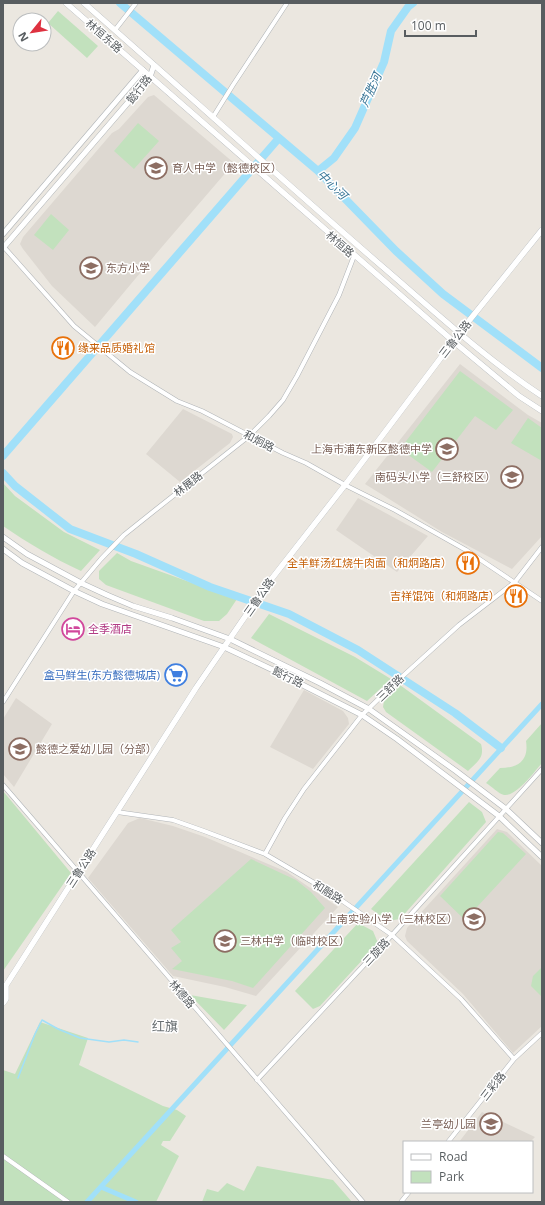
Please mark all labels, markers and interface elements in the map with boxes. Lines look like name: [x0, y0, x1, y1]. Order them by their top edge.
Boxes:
north arrow: [12, 12, 52, 52]
scale bar: [405, 12, 476, 38]
street label: 林恒东路: [83, 16, 126, 56]
text: 100 m: [411, 17, 446, 34]
text: N: [14, 30, 32, 45]
water label: 芦胜河: [355, 68, 386, 110]
street label: 懿行路: [123, 71, 155, 106]
school or university icon: 育人中学（懿德校区）: [143, 155, 169, 181]
place label: 育人中学（懿德校区）: [172, 160, 282, 175]
water label: 中心河: [313, 166, 353, 205]
street label: 林恒路: [323, 227, 358, 260]
school or university icon: 东方小学: [78, 255, 104, 281]
place label: 东方小学: [106, 260, 150, 275]
street label: 三鲁公路: [435, 317, 474, 361]
restaurant icon: 缘来品质婚礼馆: [50, 335, 76, 361]
place label: 缘来品质婚礼馆: [78, 340, 155, 355]
street label: 和炯路: [241, 426, 277, 455]
school or university icon: 上海市浦东新区懿德中学: [434, 436, 460, 462]
place label: 上海市浦东新区懿德中学: [311, 441, 432, 456]
school or university icon: 南码头小学（三舒校区）: [499, 464, 525, 490]
street label: 林展路: [170, 468, 205, 500]
place label: 南码头小学（三舒校区）: [375, 469, 496, 484]
restaurant icon: 全羊鲜汤红烧牛肉面（和炯路店）: [455, 550, 481, 576]
place label: 全羊鲜汤红烧牛肉面（和炯路店）: [287, 555, 452, 570]
street label: 三鲁公路: [240, 574, 277, 619]
restaurant icon: 吉祥馄饨（和炯路店）: [503, 583, 529, 609]
place label: 吉祥馄饨（和炯路店）: [390, 588, 500, 603]
hotel icon: 全季酒店: [60, 616, 86, 642]
place label: 全季酒店: [88, 621, 132, 636]
supermarket icon: 盒马鲜生(东方懿德城店): [163, 662, 189, 688]
street label: 懿行路: [270, 663, 306, 691]
place label: 盒马鲜生(东方懿德城店): [44, 667, 160, 682]
street label: 三舒路: [373, 671, 407, 704]
school or university icon: 懿德之爱幼儿园（分部）: [7, 736, 33, 762]
place label: 懿德之爱幼儿园（分部）: [36, 741, 157, 756]
street label: 三鲁公路: [62, 845, 99, 890]
street label: 和融路: [310, 876, 346, 907]
school or university icon: 上南实验小学（三林校区）: [461, 906, 487, 932]
place label: 上南实验小学（三林校区）: [326, 911, 458, 926]
school or university icon: 三林中学（临时校区）: [212, 928, 238, 954]
place label: 三林中学（临时校区）: [240, 933, 350, 948]
street label: 三旋路: [359, 934, 392, 969]
street label: 林德路: [166, 976, 199, 1011]
district label: 红旗: [152, 1017, 178, 1035]
street label: 三彩路: [477, 1068, 509, 1103]
school or university icon: 兰亭幼儿园: [478, 1111, 504, 1137]
place label: 兰亭幼儿园: [421, 1116, 476, 1131]
legend: [403, 1141, 533, 1193]
text: Road: [439, 1148, 468, 1165]
text: Park: [439, 1168, 465, 1185]

